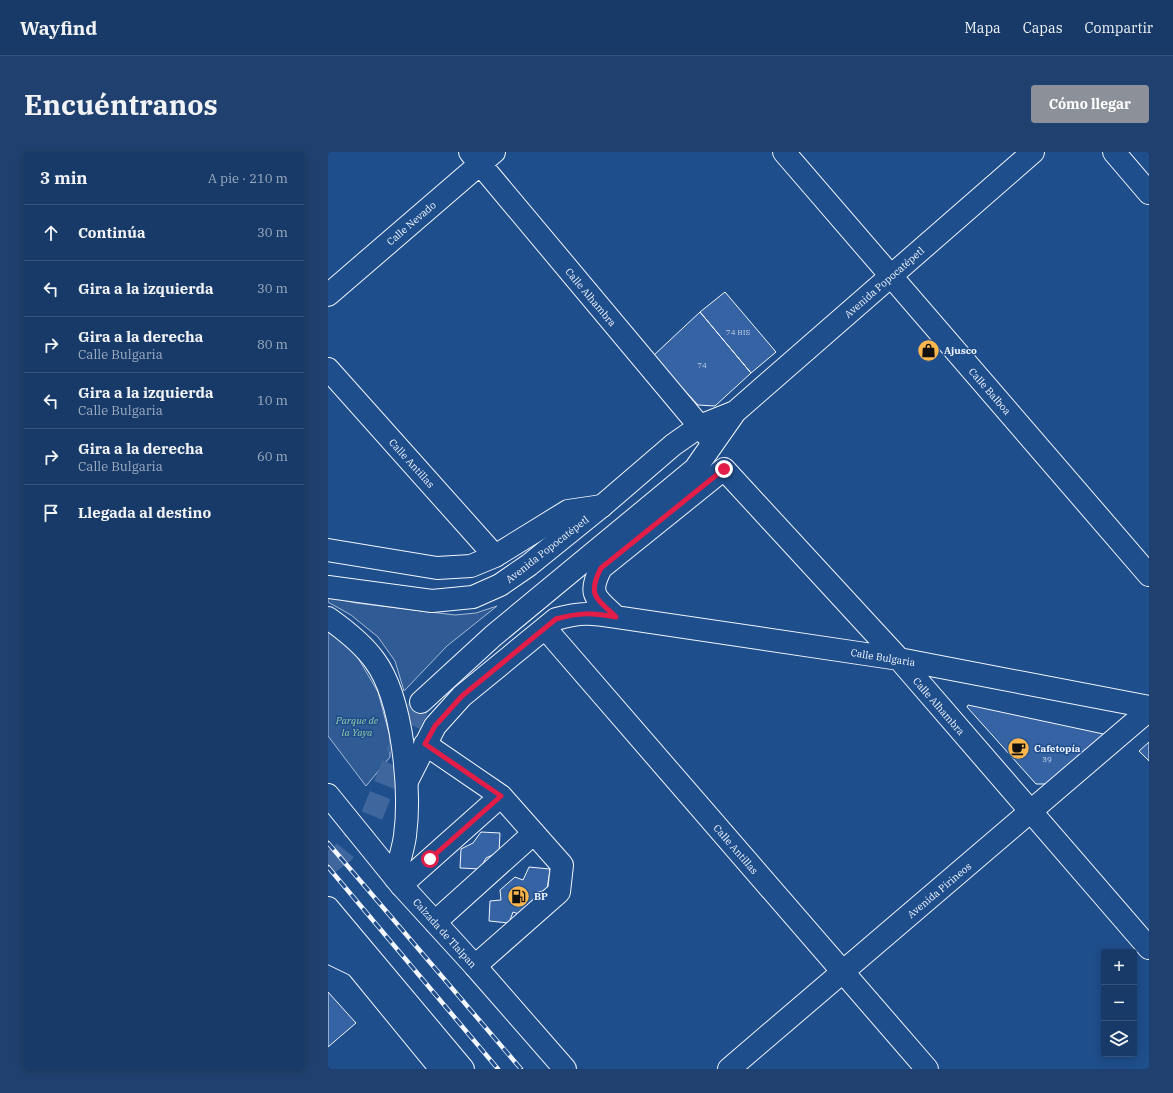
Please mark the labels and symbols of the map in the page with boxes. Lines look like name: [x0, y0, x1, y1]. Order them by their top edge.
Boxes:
street label: Calle Nevado: [384, 198, 439, 248]
street label: Avenida Popocatépetl: [842, 244, 927, 321]
street label: Calle Alhambra: [562, 265, 619, 330]
house number: 74 BIS: [726, 327, 750, 337]
shop icon: Ajusco: [915, 337, 941, 363]
place label: Ajusco: [944, 344, 977, 357]
house number: 74: [697, 360, 707, 370]
street label: Calle Balboa: [966, 365, 1014, 418]
street label: Calle Antillas: [386, 436, 437, 491]
route end: [715, 460, 733, 478]
street label: Avenida Popocatépetl: [503, 513, 591, 586]
street label: Calle Bulgaria: [850, 646, 917, 669]
street label: Calle Alhambra: [910, 675, 968, 738]
park label: Parque de la Yaya: [335, 714, 379, 739]
cafe icon: Cafetopía: [1006, 735, 1032, 761]
place label: Cafetopía: [1034, 742, 1081, 755]
house number: 39: [1042, 754, 1052, 764]
street label: Calle Antillas: [710, 822, 761, 877]
route start: [421, 850, 439, 868]
street label: Avenida Pirineos: [905, 860, 974, 921]
fuel station icon: BP: [505, 883, 531, 909]
place label: BP: [534, 890, 548, 903]
street label: Calzada de Tlalpan: [410, 896, 480, 971]

